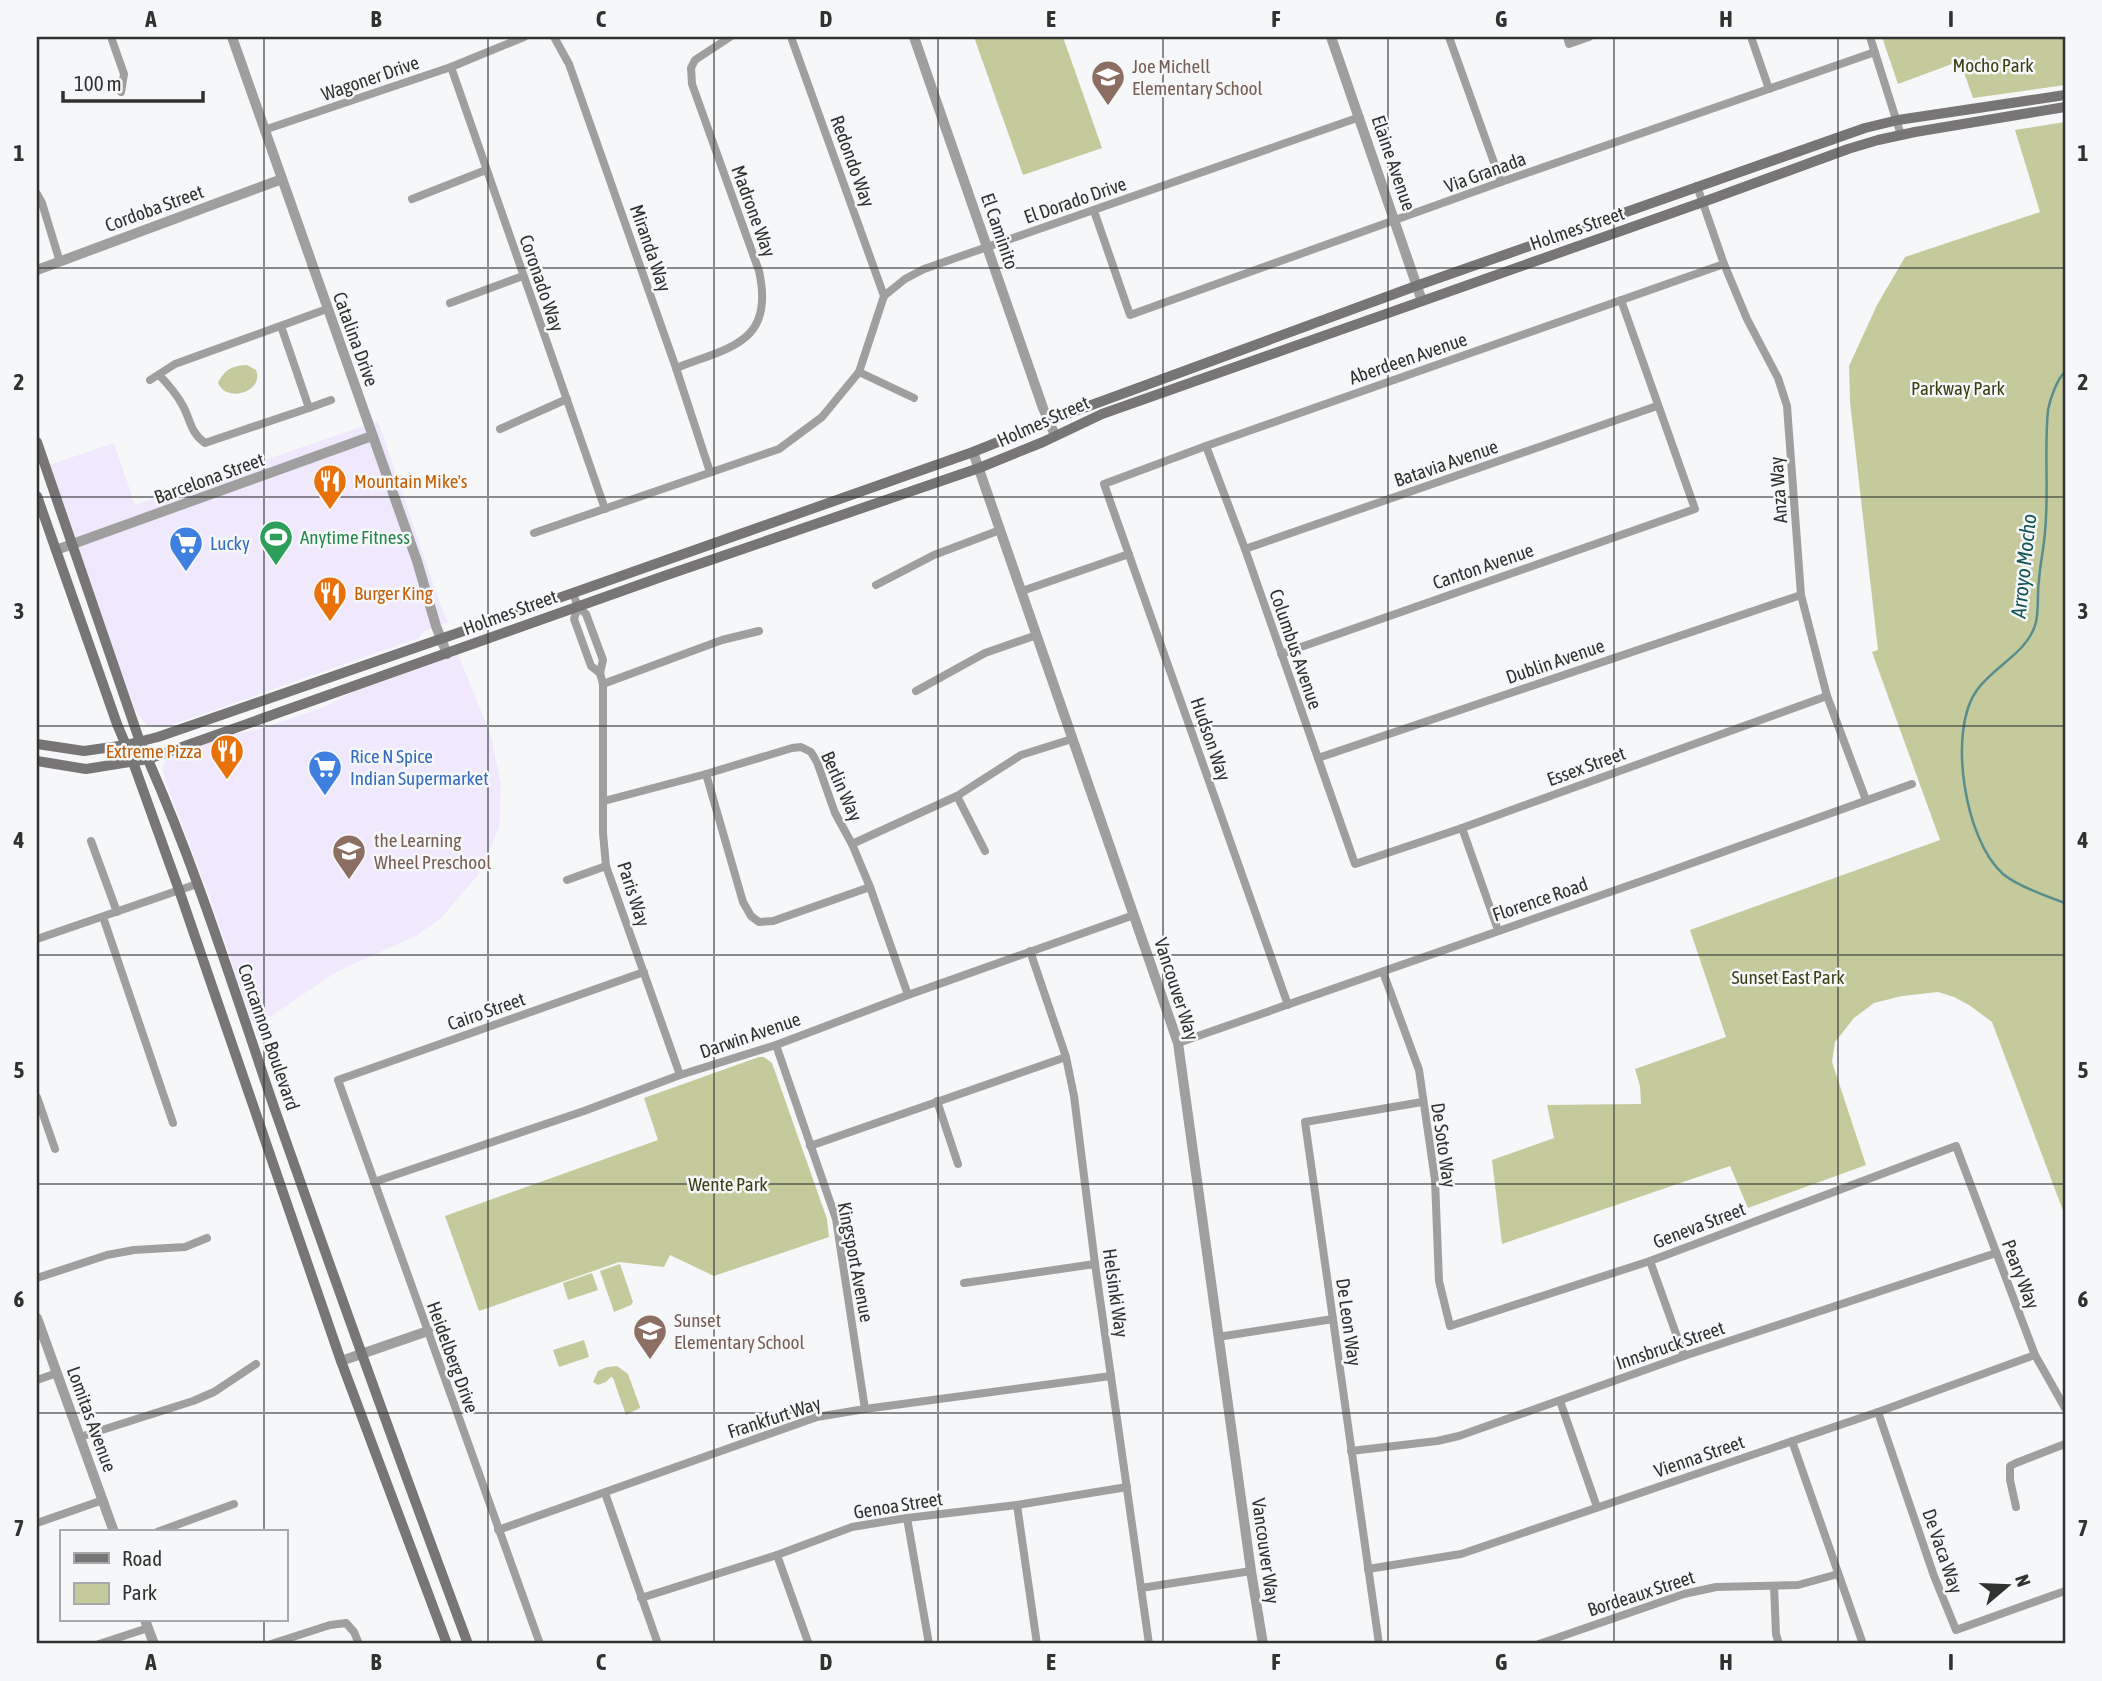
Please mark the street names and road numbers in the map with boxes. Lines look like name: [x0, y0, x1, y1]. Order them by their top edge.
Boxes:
street label: Wagoner Drive: [318, 51, 422, 105]
street label: Redondo Way: [826, 112, 880, 210]
street label: Elaine Avenue: [1367, 112, 1421, 214]
street label: Via Granada: [1441, 147, 1529, 197]
street label: Madrone Way: [727, 162, 781, 260]
street label: El Dorado Drive: [1021, 172, 1129, 228]
street label: Cordoba Street: [102, 180, 206, 236]
street label: El Caminito: [977, 190, 1023, 272]
street label: Miranda Way: [626, 202, 676, 295]
street label: Holmes Street: [1527, 202, 1627, 254]
street label: Coronado Way: [515, 232, 569, 334]
street label: Catalina Drive: [329, 289, 383, 389]
street label: Aberdeen Avenue: [1346, 328, 1470, 388]
street label: Holmes Street: [994, 391, 1092, 451]
street label: Batavia Avenue: [1391, 435, 1501, 491]
street label: Barcelona Street: [151, 448, 267, 508]
street label: Anza Way: [1765, 456, 1791, 524]
street label: Canton Avenue: [1430, 538, 1536, 594]
street label: Holmes Street: [460, 585, 560, 639]
street label: Columbus Avenue: [1265, 586, 1327, 712]
street label: Dublin Avenue: [1503, 634, 1607, 688]
street label: Hudson Way: [1187, 695, 1236, 784]
street label: Essex Street: [1544, 742, 1628, 790]
street label: Berlin Way: [817, 748, 867, 825]
street label: Paris Way: [613, 859, 655, 929]
street label: Florence Road: [1489, 872, 1591, 926]
street label: Vancouver Way: [1150, 935, 1204, 1043]
street label: Concannon Boulevard: [234, 961, 304, 1113]
street label: Cairo Street: [444, 987, 528, 1035]
street label: Darwin Avenue: [697, 1007, 803, 1063]
street label: De Soto Way: [1427, 1101, 1461, 1189]
street label: Geneva Street: [1650, 1197, 1748, 1253]
street label: Kingsport Avenue: [834, 1200, 878, 1324]
street label: Peary Way: [1998, 1236, 2044, 1312]
street label: Helsinki Way: [1099, 1247, 1133, 1339]
street label: De Leon Way: [1332, 1277, 1366, 1367]
street label: Heidelberg Drive: [423, 1298, 483, 1416]
street label: Innsbruck Street: [1613, 1316, 1727, 1374]
street label: Lomitas Avenue: [63, 1363, 121, 1475]
street label: Frankfurt Way: [725, 1392, 824, 1442]
street label: Vienna Street: [1651, 1430, 1747, 1482]
street label: Genoa Street: [852, 1487, 944, 1523]
street label: Vancouver Way: [1248, 1497, 1284, 1605]
street label: De Vaca Way: [1918, 1506, 1968, 1596]
street label: Bordeaux Street: [1585, 1565, 1697, 1621]

